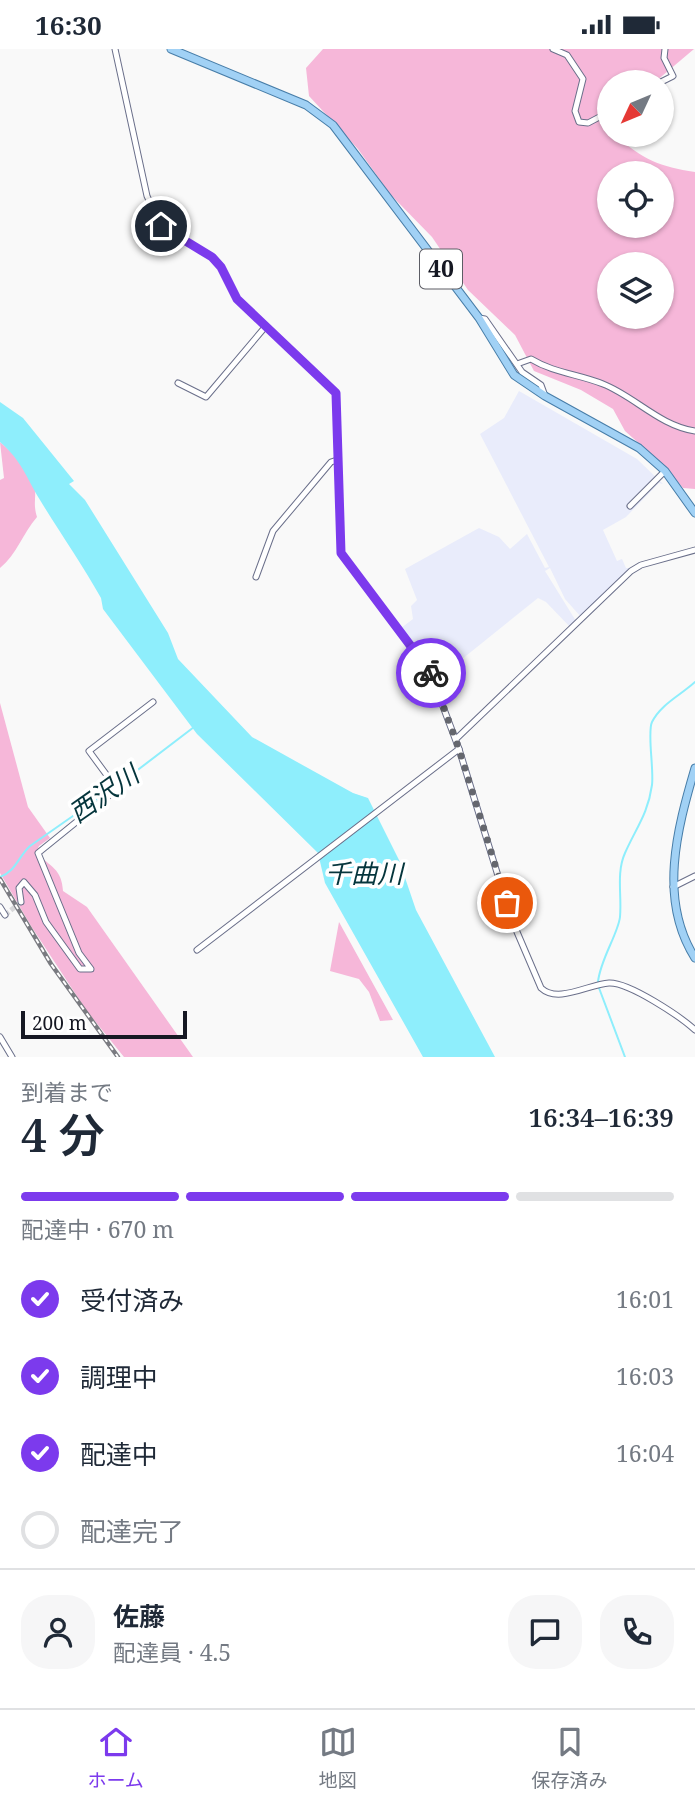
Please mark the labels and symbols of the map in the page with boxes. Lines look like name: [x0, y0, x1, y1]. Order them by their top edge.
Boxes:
north arrow: [597, 70, 674, 147]
pin: [131, 196, 191, 256]
road number: 40: [420, 249, 462, 289]
courier: [396, 638, 466, 708]
water label: 西沢川: [61, 754, 148, 830]
water label: 千曲川: [325, 855, 406, 891]
pin: [477, 873, 537, 933]
scale bar: [21, 1008, 187, 1040]

